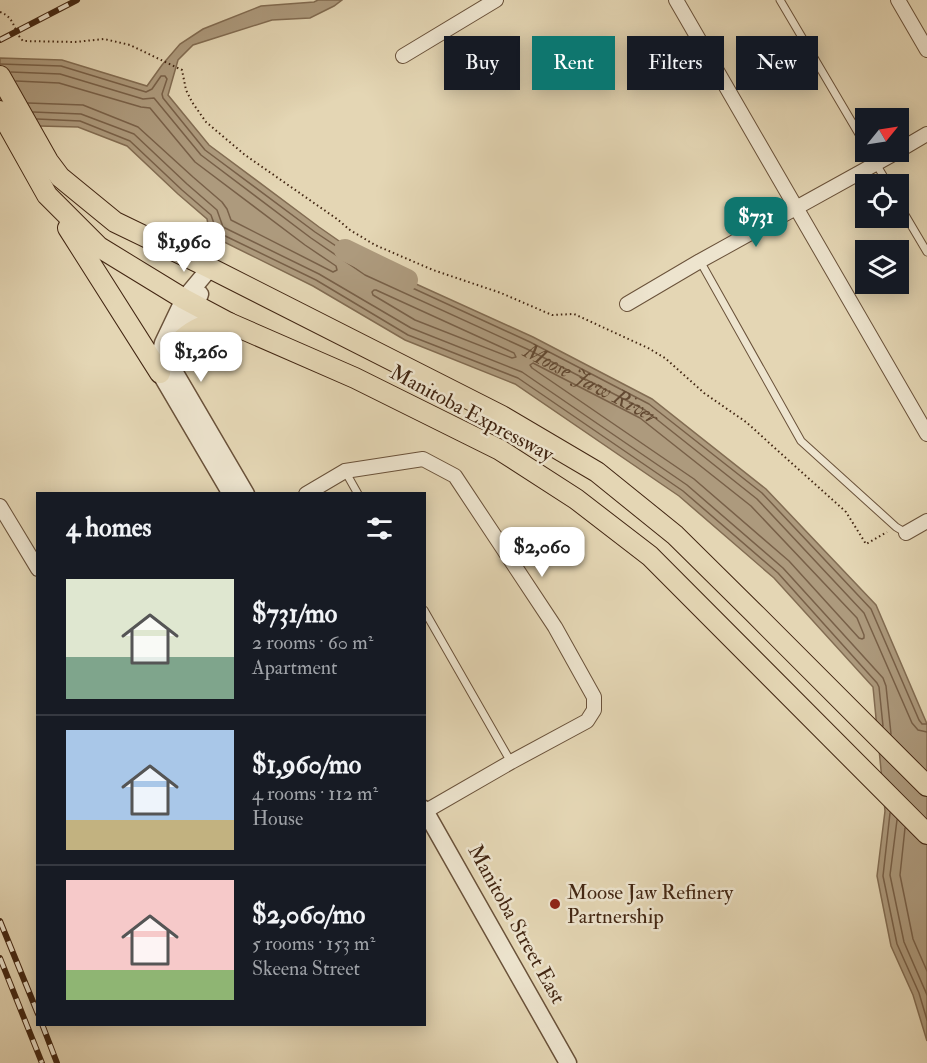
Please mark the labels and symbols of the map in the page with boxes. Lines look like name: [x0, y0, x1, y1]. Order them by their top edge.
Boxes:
north arrow: [855, 108, 909, 162]
pin: $731: [720, 197, 792, 248]
pin: $1,960: [135, 222, 233, 273]
pin: $1,260: [152, 332, 250, 383]
water label: Moose Jaw River: [517, 336, 666, 432]
street label: Manitoba Expressway: [385, 359, 559, 468]
pin: $2,060: [493, 527, 591, 578]
street label: Manitoba Street East: [462, 840, 572, 1009]
place label: Moose Jaw Refinery Partnership: [567, 879, 734, 930]
marker: Moose Jaw Refinery Partnership: [548, 897, 562, 911]

